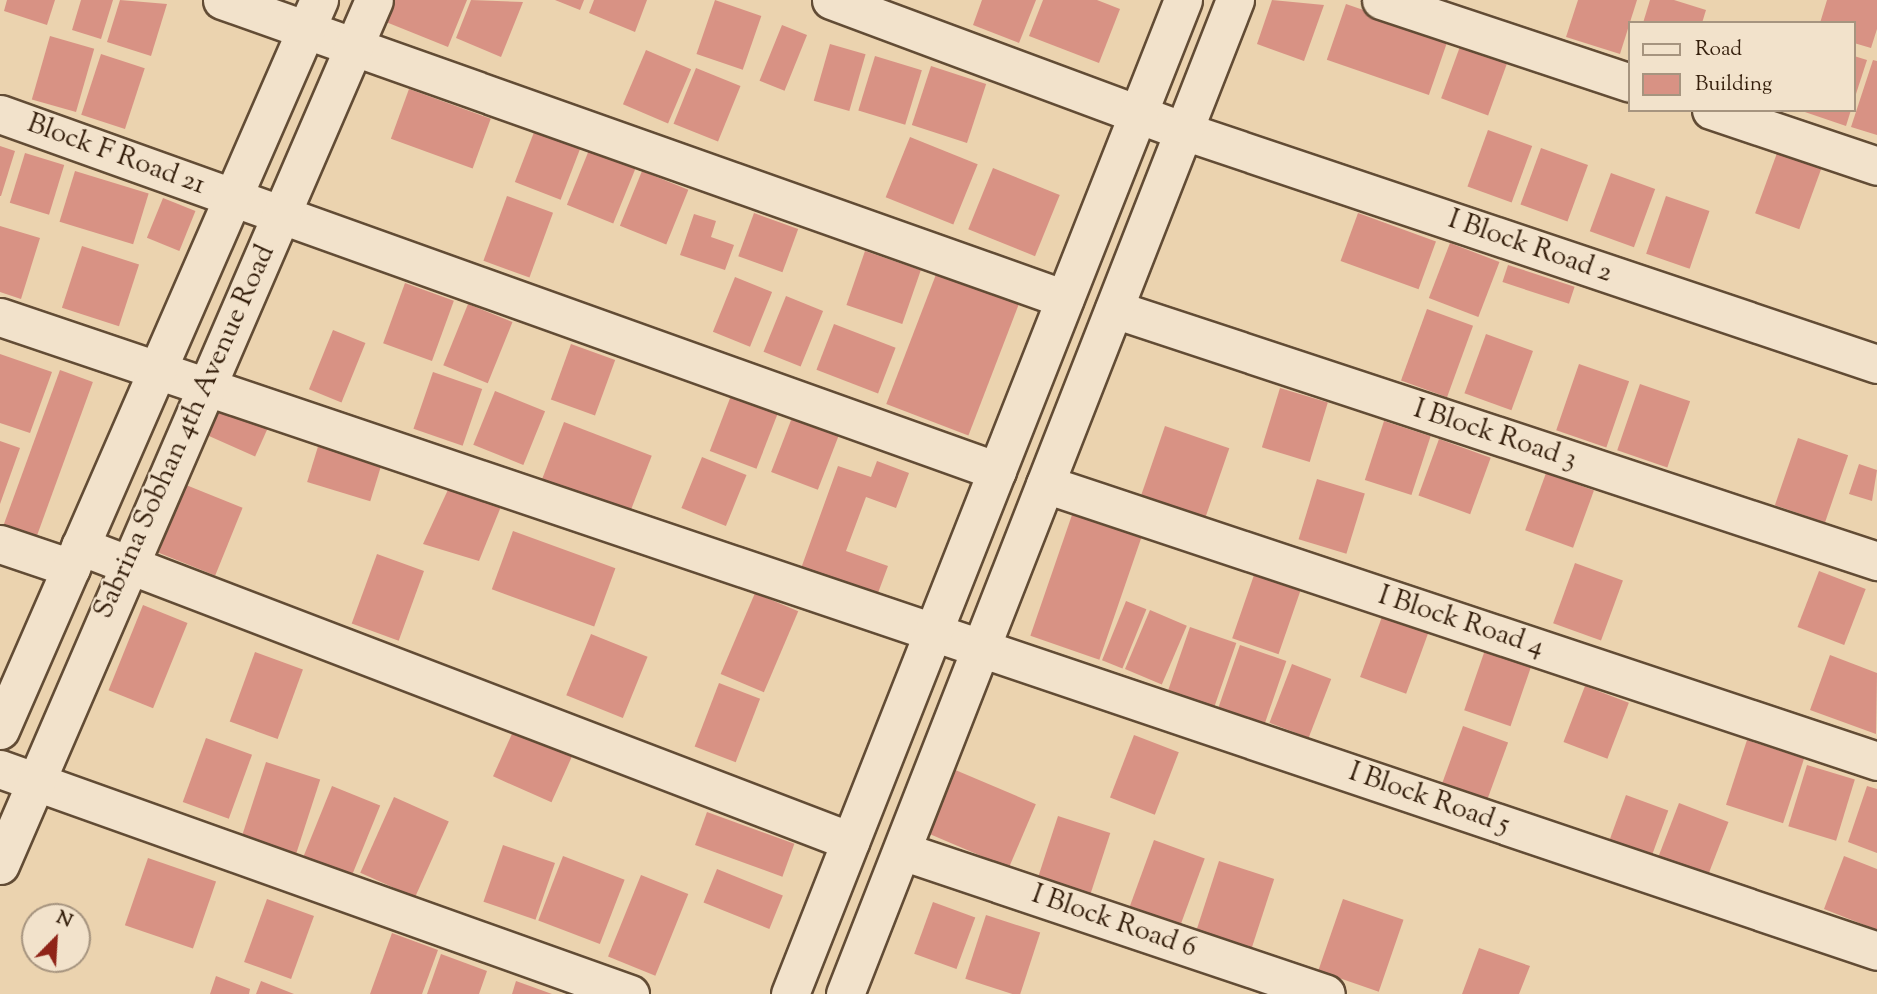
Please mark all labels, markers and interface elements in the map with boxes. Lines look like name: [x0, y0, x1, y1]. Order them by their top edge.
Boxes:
legend: [1629, 21, 1856, 112]
text: Road: [1695, 35, 1742, 65]
text: Building: [1695, 70, 1772, 100]
street label: Block F Road 21: [22, 107, 210, 203]
street label: I Block Road 2: [1444, 203, 1616, 291]
street label: Sabrina Sobhan 4th Avenue Road: [87, 240, 283, 624]
street label: I Block Road 3: [1409, 393, 1581, 477]
street label: I Block Road 4: [1374, 579, 1548, 665]
street label: I Block Road 5: [1344, 756, 1514, 842]
street label: I Block Road 6: [1027, 878, 1201, 966]
north arrow: [21, 903, 91, 973]
text: N: [52, 905, 76, 936]

